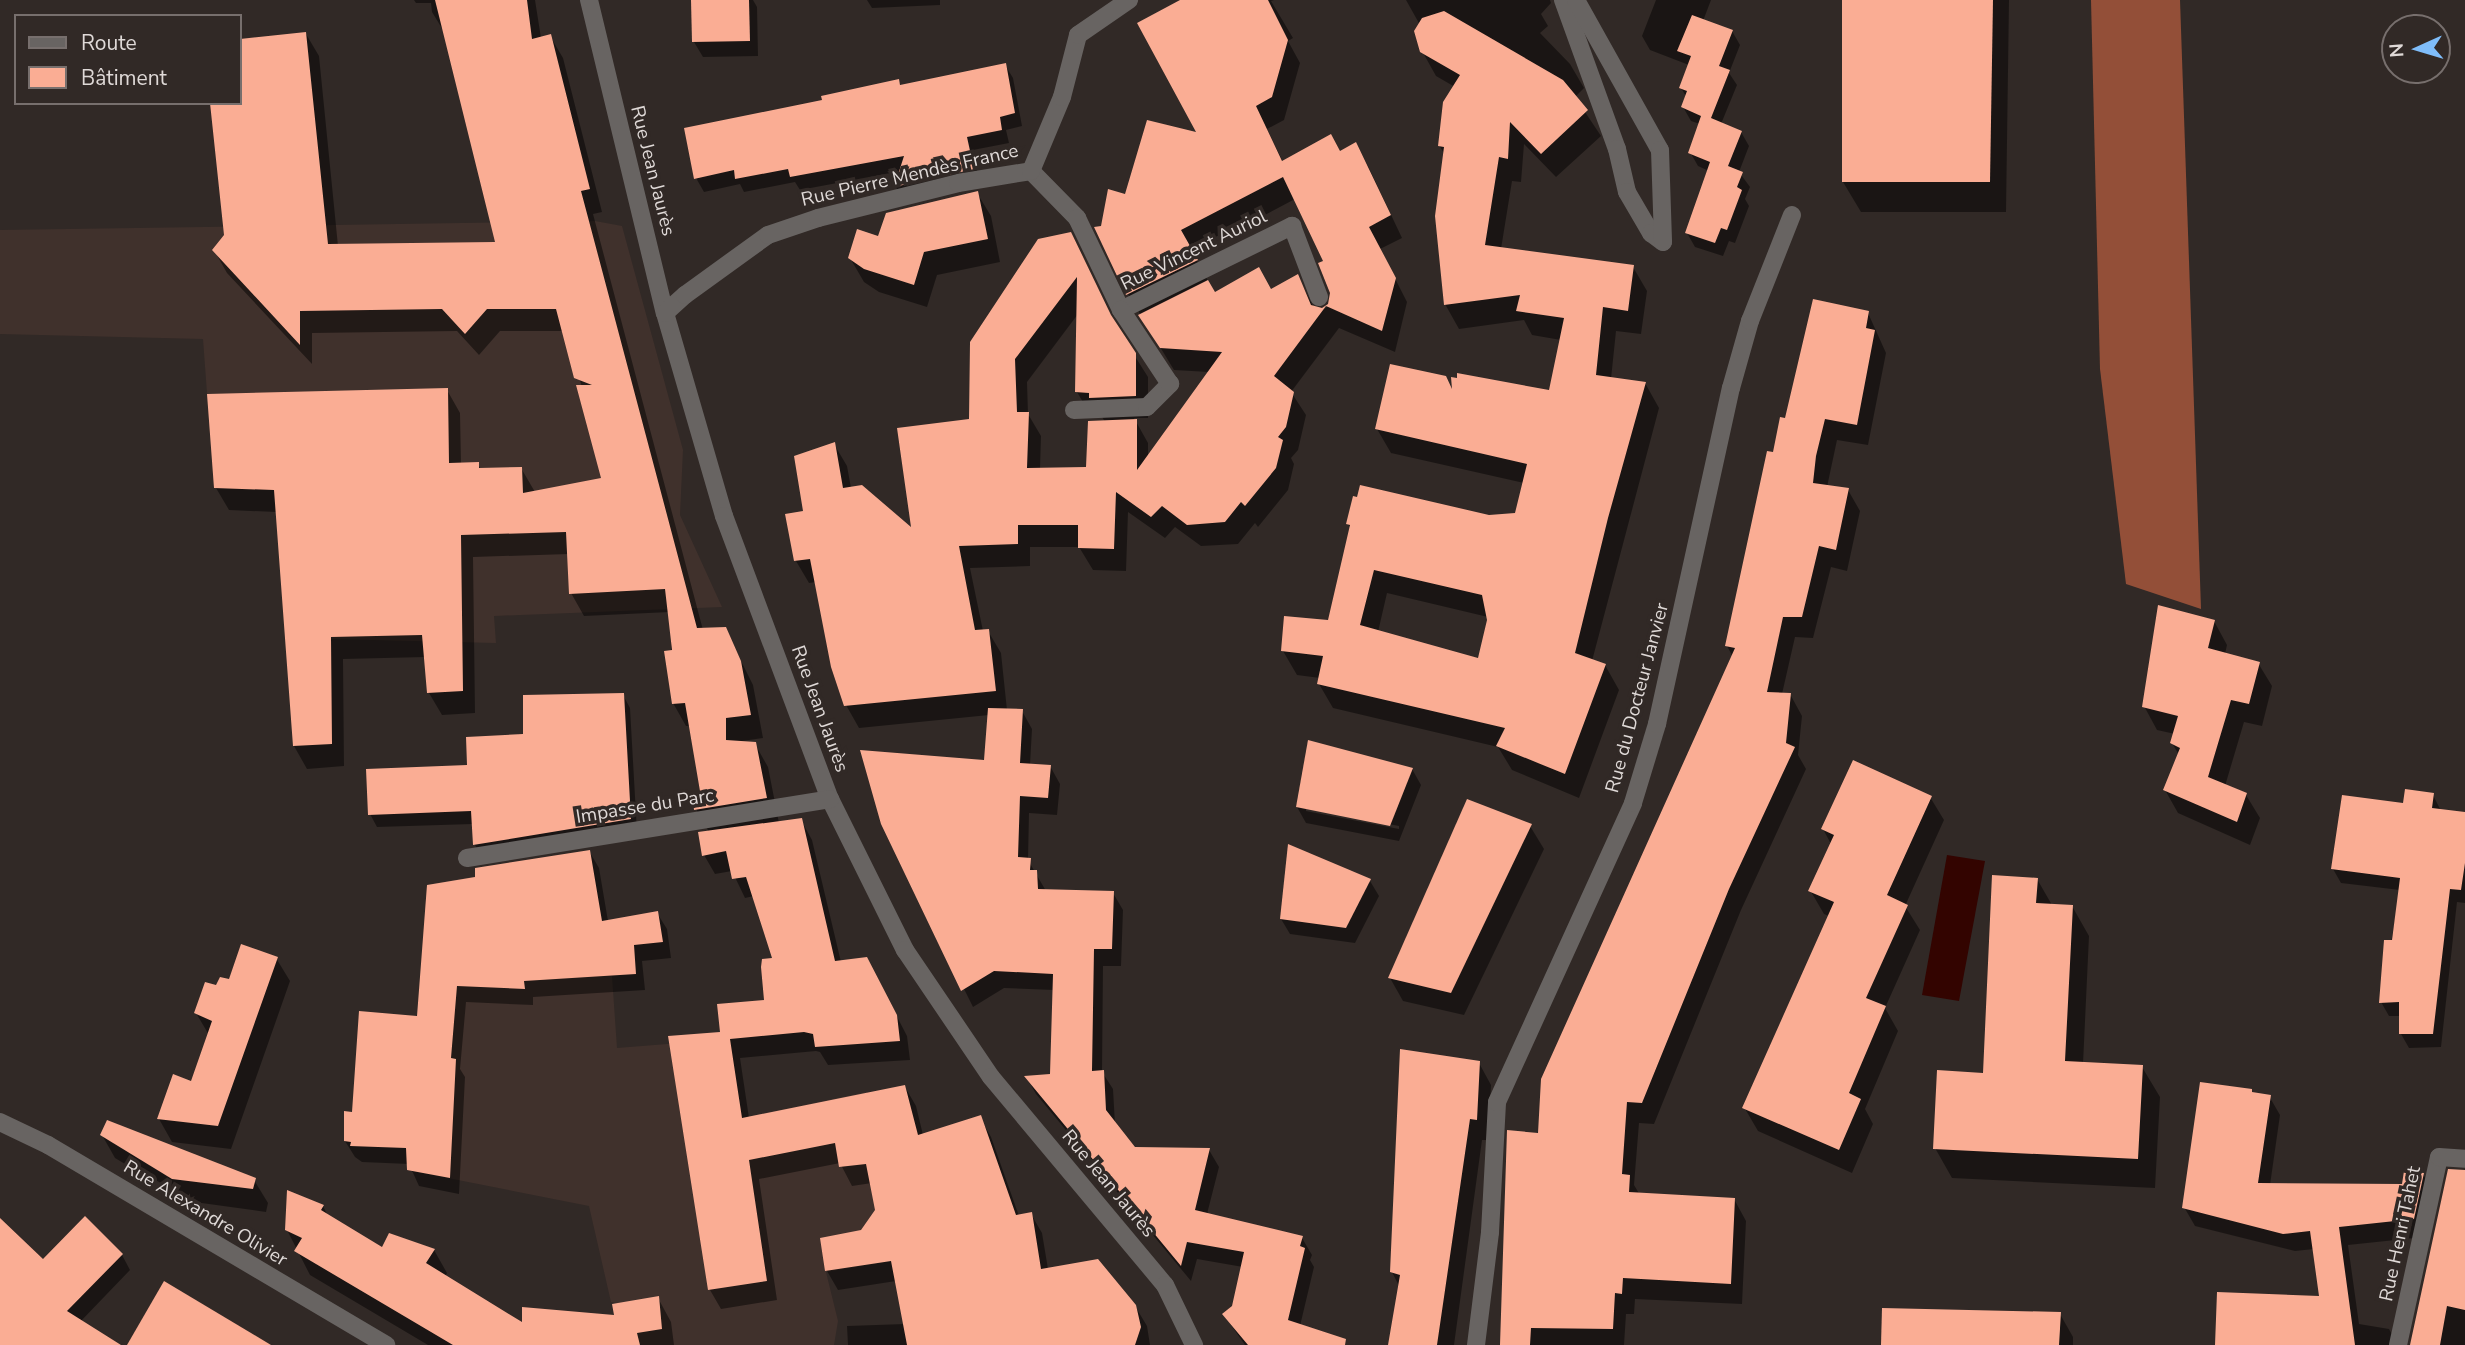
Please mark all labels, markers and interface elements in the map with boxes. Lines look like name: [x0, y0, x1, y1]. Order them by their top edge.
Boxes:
legend: [14, 14, 242, 105]
north arrow: [2381, 14, 2451, 84]
text: Route: [81, 29, 137, 57]
text: N: [2384, 42, 2411, 58]
text: Bâtiment: [81, 64, 167, 92]
street label: Rue Jean Jaurès: [625, 104, 679, 238]
street label: Rue Pierre Mendès France: [799, 140, 1021, 212]
street label: Rue Vincent Auriol: [1117, 206, 1271, 296]
street label: Rue du Docteur Janvier: [1602, 601, 1674, 795]
street label: Rue Jean Jaurès: [786, 643, 852, 775]
street label: Impasse du Parc: [574, 785, 716, 829]
street label: Rue Jean Jaurès: [1056, 1126, 1160, 1242]
street label: Rue Alexandre Olivier: [119, 1156, 291, 1272]
street label: Rue Henri Tahet: [2376, 1164, 2426, 1304]

